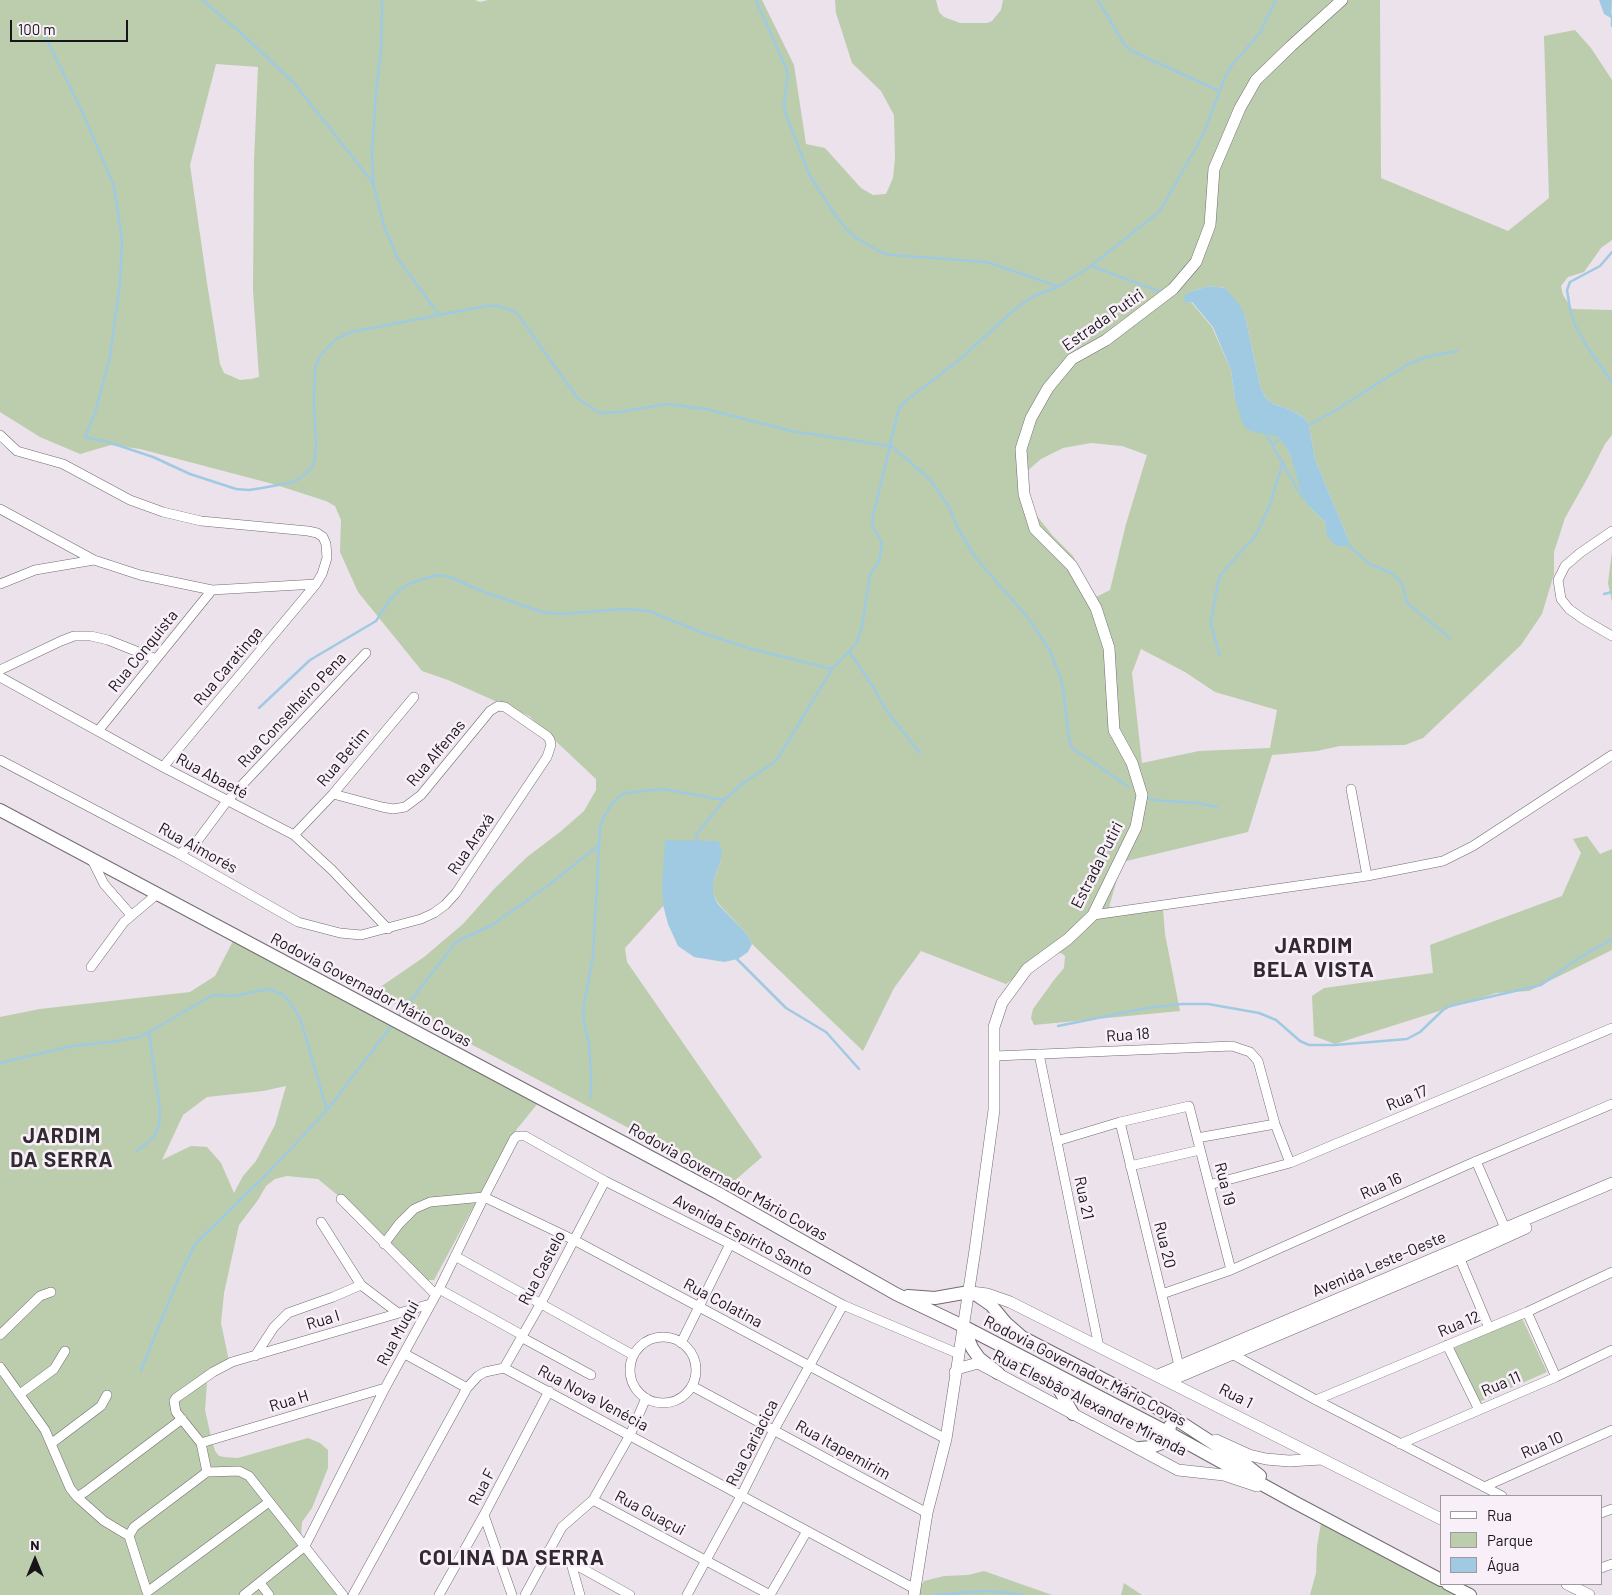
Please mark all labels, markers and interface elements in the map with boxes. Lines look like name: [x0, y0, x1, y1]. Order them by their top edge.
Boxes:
scale bar: [12, 10, 130, 42]
text: 100 m: [18, 20, 56, 38]
street label: Estrada Putiri: [1059, 285, 1147, 355]
street label: Rua Conquista: [104, 606, 182, 696]
street label: Rua Caratinga: [190, 623, 266, 709]
street label: Rua Conselheiro Pena: [234, 649, 350, 771]
street label: Rua Alfenas: [403, 716, 469, 790]
street label: Rua Betim: [313, 724, 373, 790]
street label: Rua Abaeté: [173, 749, 251, 803]
street label: Rua Araxá: [444, 810, 498, 878]
street label: Rua Aimorés: [155, 818, 241, 878]
street label: Estrada Putiri: [1067, 818, 1127, 912]
street label: Rodovia Governador Mário Covas: [267, 929, 475, 1051]
district label: JARDIM BELA VISTA: [1252, 933, 1376, 983]
street label: Rua 18: [1106, 1024, 1150, 1046]
street label: Rua 17: [1384, 1081, 1430, 1115]
street label: Rodovia Governador Mário Covas: [625, 1119, 831, 1245]
district label: JARDIM DA SERRA: [9, 1123, 115, 1173]
street label: Rua 19: [1210, 1160, 1240, 1208]
street label: Rua 16: [1357, 1168, 1405, 1204]
street label: Rua 21: [1070, 1175, 1098, 1221]
street label: Avenida Espírito Santo: [670, 1190, 816, 1280]
street label: Rua 20: [1150, 1220, 1180, 1270]
street label: Rua Castelo: [514, 1227, 570, 1309]
street label: Avenida Leste-Oeste: [1309, 1227, 1449, 1301]
street label: Rua Colatina: [680, 1274, 766, 1332]
street label: Rua Muqui: [373, 1297, 423, 1369]
street label: Rua I: [304, 1306, 342, 1334]
street label: Rua 12: [1435, 1307, 1483, 1341]
street label: Rodovia Governador Mário Covas: [981, 1311, 1189, 1431]
street label: Rua Elesbão Alexandre Miranda: [990, 1346, 1190, 1460]
street label: Rua Nova Venécia: [534, 1361, 652, 1435]
street label: Rua 11: [1478, 1367, 1524, 1401]
street label: Rua 1: [1216, 1379, 1256, 1413]
street label: Rua H: [267, 1386, 311, 1416]
street label: Rua Cariacica: [722, 1397, 782, 1489]
street label: Rua Itapemirim: [792, 1416, 894, 1484]
street label: Rua 10: [1518, 1427, 1566, 1463]
street label: Rua F: [464, 1465, 500, 1509]
street label: Rua Guaçui: [611, 1486, 689, 1540]
legend: [1440, 1495, 1602, 1585]
text: Rua: [1487, 1506, 1512, 1524]
text: Parque: [1487, 1531, 1533, 1549]
north arrow: [10, 1535, 60, 1585]
text: N: [30, 1536, 40, 1553]
district label: COLINA DA SERRA: [417, 1545, 607, 1571]
text: Água: [1487, 1556, 1520, 1574]

